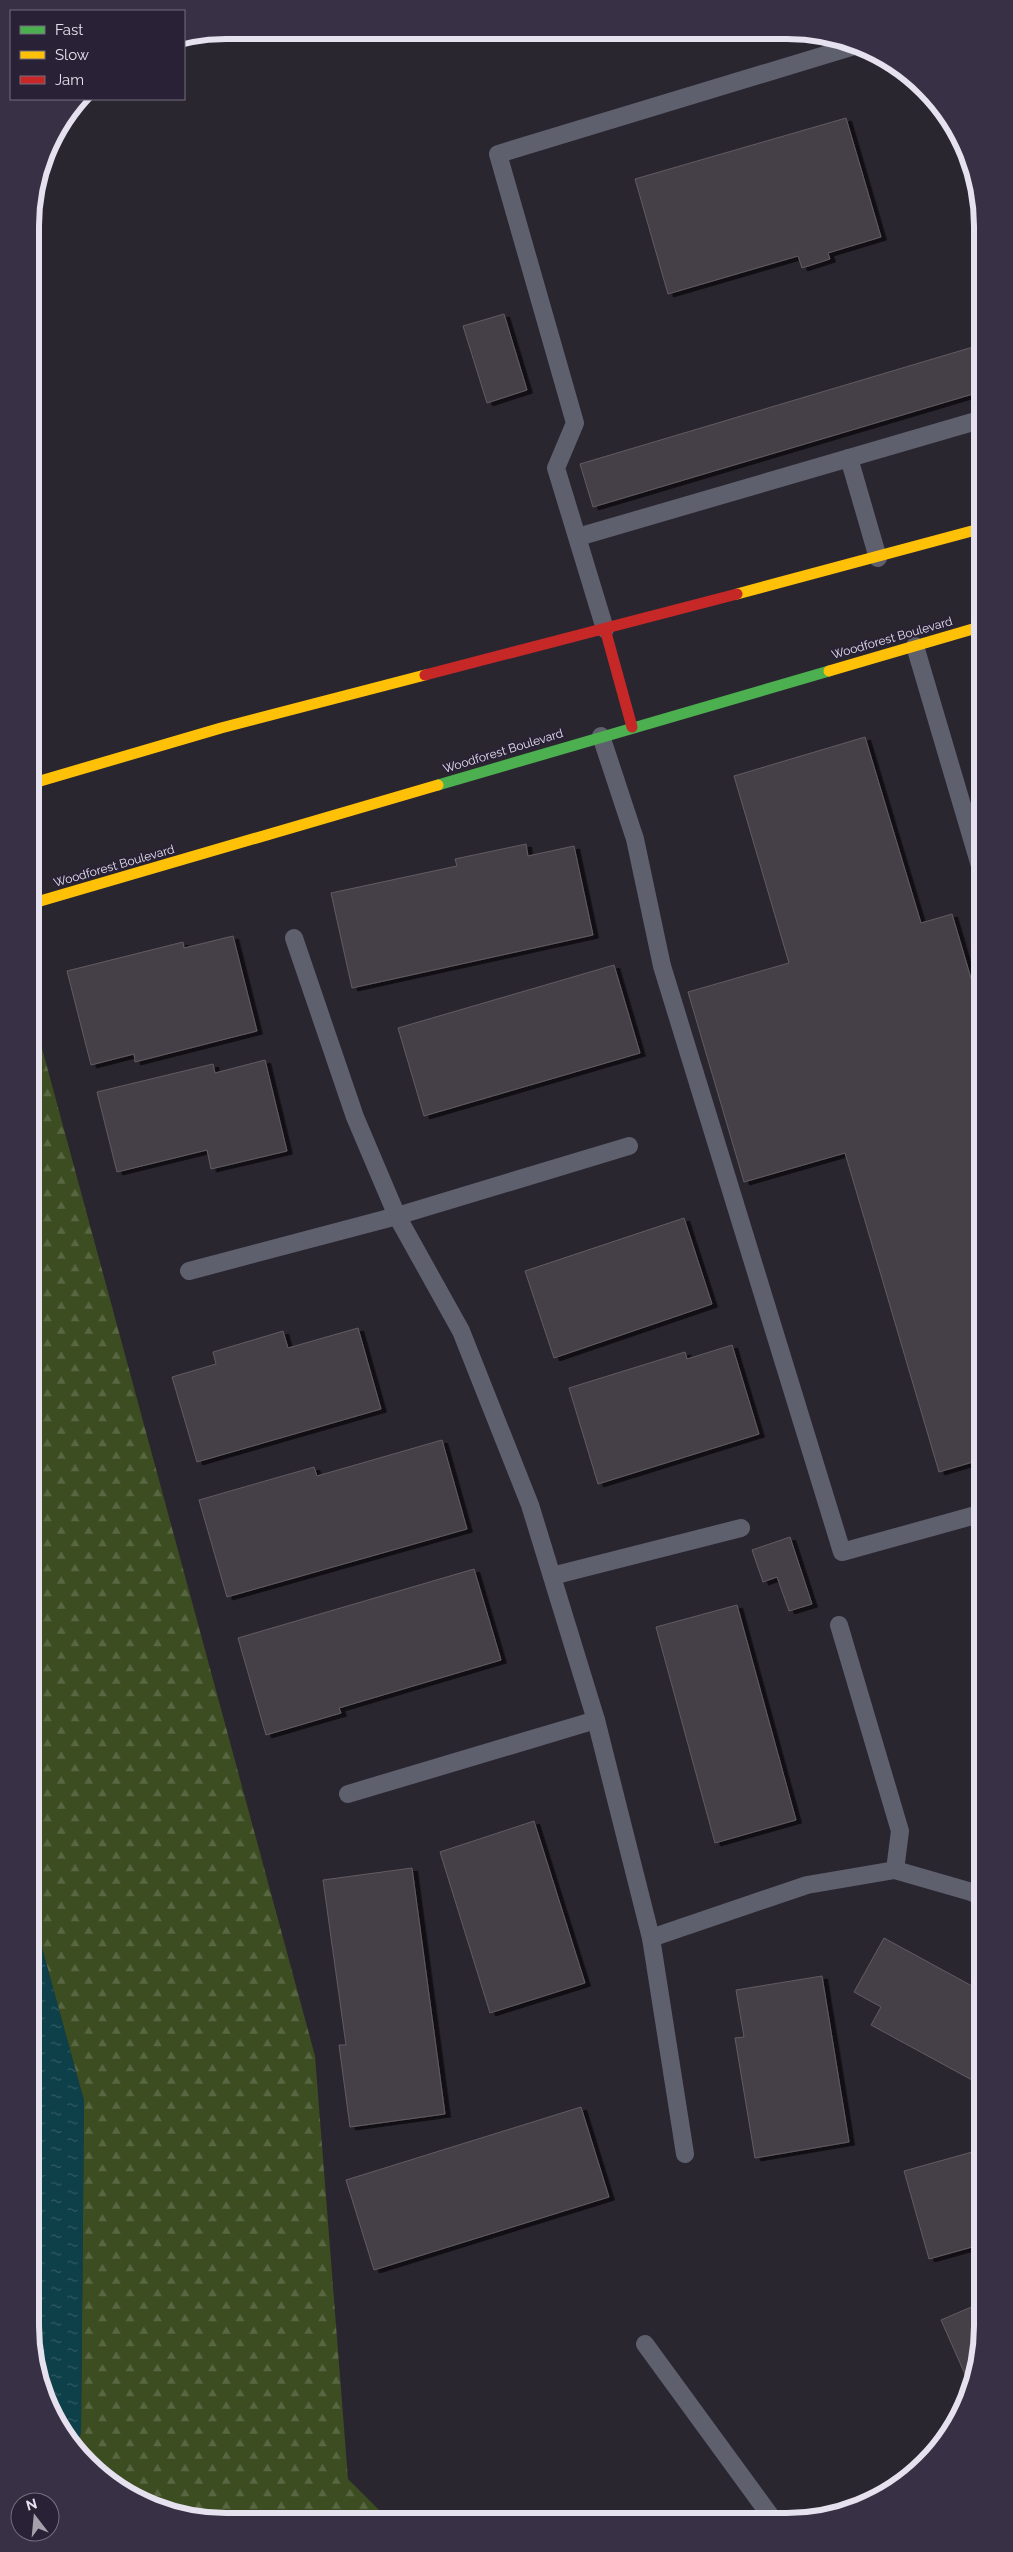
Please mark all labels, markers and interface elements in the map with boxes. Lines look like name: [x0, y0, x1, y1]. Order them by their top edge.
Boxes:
legend: [10, 10, 185, 100]
text: Fast: [55, 21, 83, 39]
text: Slow: [55, 46, 89, 64]
text: Jam: [55, 71, 84, 89]
street label: Woodforest Boulevard: [830, 614, 954, 662]
street label: Woodforest Boulevard: [441, 726, 565, 776]
street label: Woodforest Boulevard: [52, 842, 176, 890]
north arrow: [10, 2492, 60, 2542]
text: N: [24, 2495, 39, 2514]

